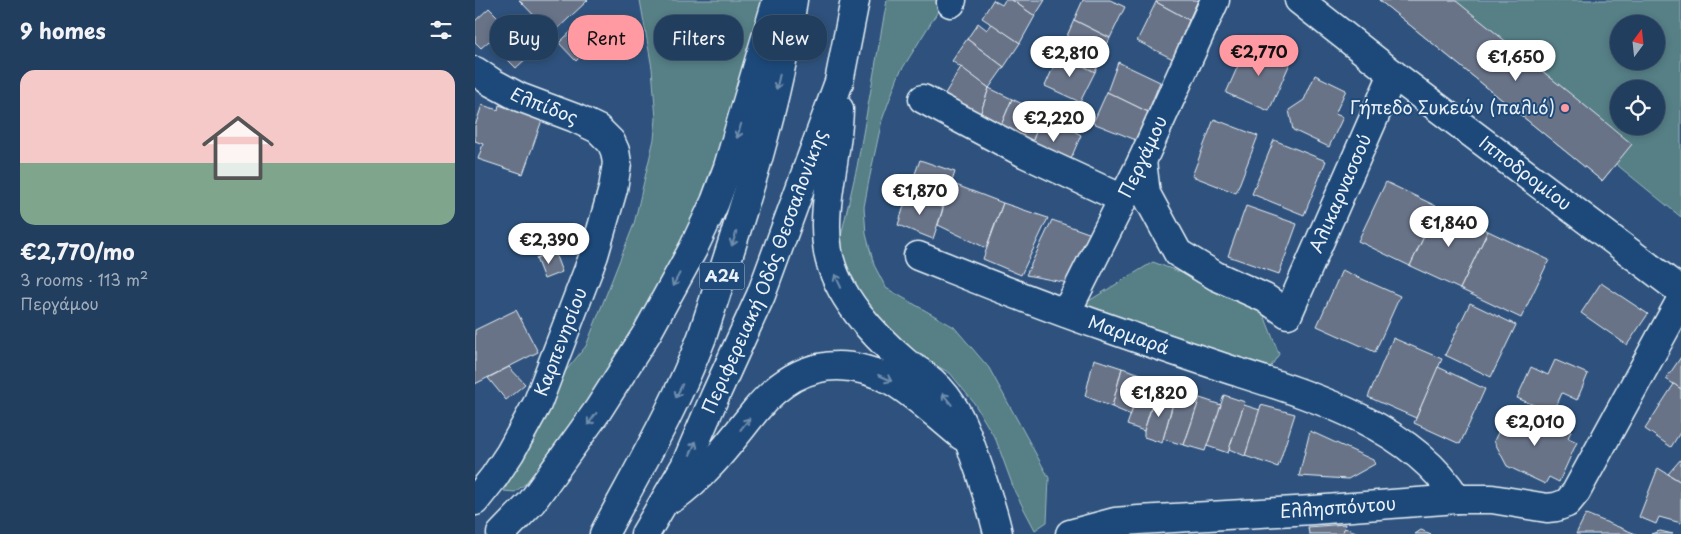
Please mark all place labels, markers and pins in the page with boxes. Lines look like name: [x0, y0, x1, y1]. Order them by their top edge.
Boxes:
pin: €2,770: [1218, 34, 1300, 77]
pin: €2,810: [1029, 36, 1111, 78]
pin: €1,650: [1475, 39, 1557, 82]
place label: Γήπεδο Συκεών (παλιό): [1350, 93, 1555, 120]
pin: €2,220: [1013, 100, 1095, 143]
marker: Γήπεδο Συκεών (παλιό): [1559, 102, 1571, 114]
pin: €1,870: [879, 174, 961, 216]
pin: €1,840: [1408, 206, 1490, 248]
pin: €2,390: [508, 222, 590, 265]
pin: €1,820: [1118, 376, 1200, 418]
pin: €2,010: [1494, 404, 1576, 447]

